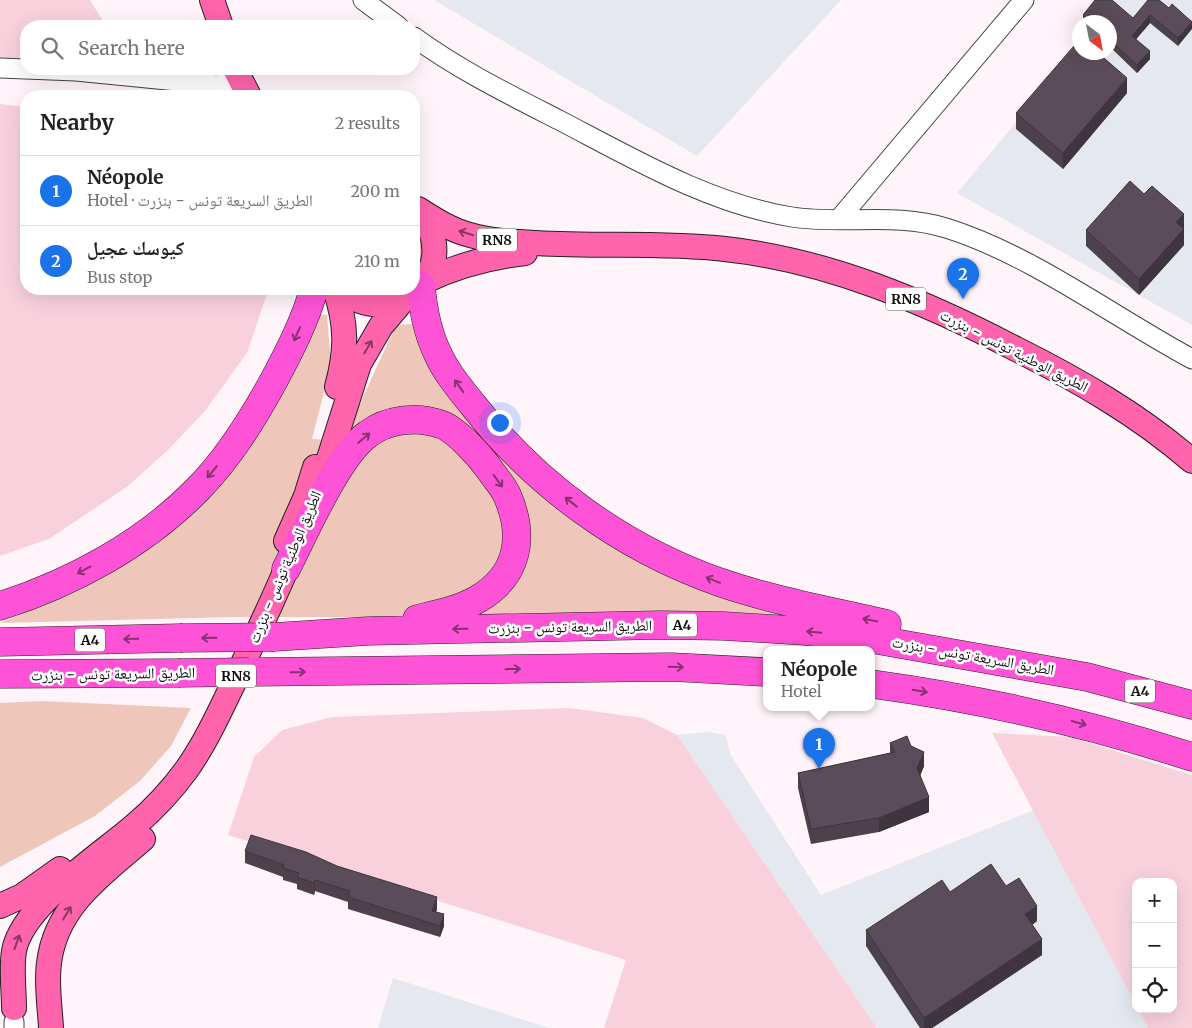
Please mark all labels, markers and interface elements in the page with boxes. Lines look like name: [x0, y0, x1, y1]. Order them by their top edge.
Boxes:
north arrow: [1072, 15, 1117, 60]
search box: [20, 20, 420, 75]
icon: search: [38, 34, 66, 62]
text: Search here: [78, 36, 185, 60]
text: Nearby: [40, 109, 114, 136]
text: 2 results: [335, 113, 400, 133]
text: Néopole: [87, 165, 164, 189]
text: 1: [52, 181, 60, 201]
text: 200 m: [350, 181, 400, 201]
text: Hotel · الطريق السريعة تونس - بنزرت: [87, 190, 313, 210]
one-way arrow: [458, 228, 474, 238]
road number: RN8: [477, 228, 517, 252]
text: كيوسك عجيل: [87, 236, 184, 260]
text: 2: [51, 251, 61, 271]
text: 210 m: [355, 251, 400, 271]
pin: 2: [947, 258, 979, 299]
text: Bus stop: [87, 267, 152, 287]
road number: RN8: [886, 288, 926, 310]
street label: الطريق الوطنية تونس - بنزرت: [937, 305, 1091, 397]
one-way arrow: [291, 326, 301, 341]
one-way arrow: [364, 341, 374, 355]
one-way arrow: [454, 379, 464, 393]
your location: [487, 410, 513, 436]
one-way arrow: [357, 432, 370, 443]
one-way arrow: [206, 466, 218, 479]
one-way arrow: [493, 474, 503, 488]
street label: الطريق الوطنية تونس - بنزرت: [244, 488, 326, 646]
one-way arrow: [565, 496, 578, 507]
one-way arrow: [77, 566, 92, 575]
one-way arrow: [706, 574, 721, 584]
road number: A4: [667, 614, 697, 636]
one-way arrow: [863, 615, 879, 624]
street label: الطريق السريعة تونس - بنزرت: [488, 616, 652, 638]
one-way arrow: [452, 624, 468, 634]
one-way arrow: [807, 627, 823, 637]
road number: A4: [75, 628, 105, 652]
street label: الطريق السريعة تونس - بنزرت: [890, 632, 1056, 680]
one-way arrow: [202, 633, 218, 643]
one-way arrow: [124, 635, 140, 644]
popup: [763, 646, 875, 711]
text: Néopole: [781, 657, 857, 681]
one-way arrow: [667, 662, 683, 672]
street label: الطريق السريعة تونس - بنزرت: [31, 663, 195, 685]
road number: RN8: [216, 664, 256, 688]
one-way arrow: [504, 664, 521, 674]
one-way arrow: [290, 667, 306, 676]
road number: A4: [1125, 679, 1155, 702]
text: Hotel: [781, 681, 822, 701]
one-way arrow: [911, 686, 927, 696]
one-way arrow: [1070, 719, 1086, 729]
pin: 1: [803, 728, 835, 769]
map controls: [1132, 878, 1177, 1013]
button: +: [1132, 878, 1177, 923]
one-way arrow: [62, 906, 72, 921]
button: −: [1132, 923, 1177, 968]
one-way arrow: [13, 935, 22, 950]
button: locate: [1132, 968, 1177, 1013]

